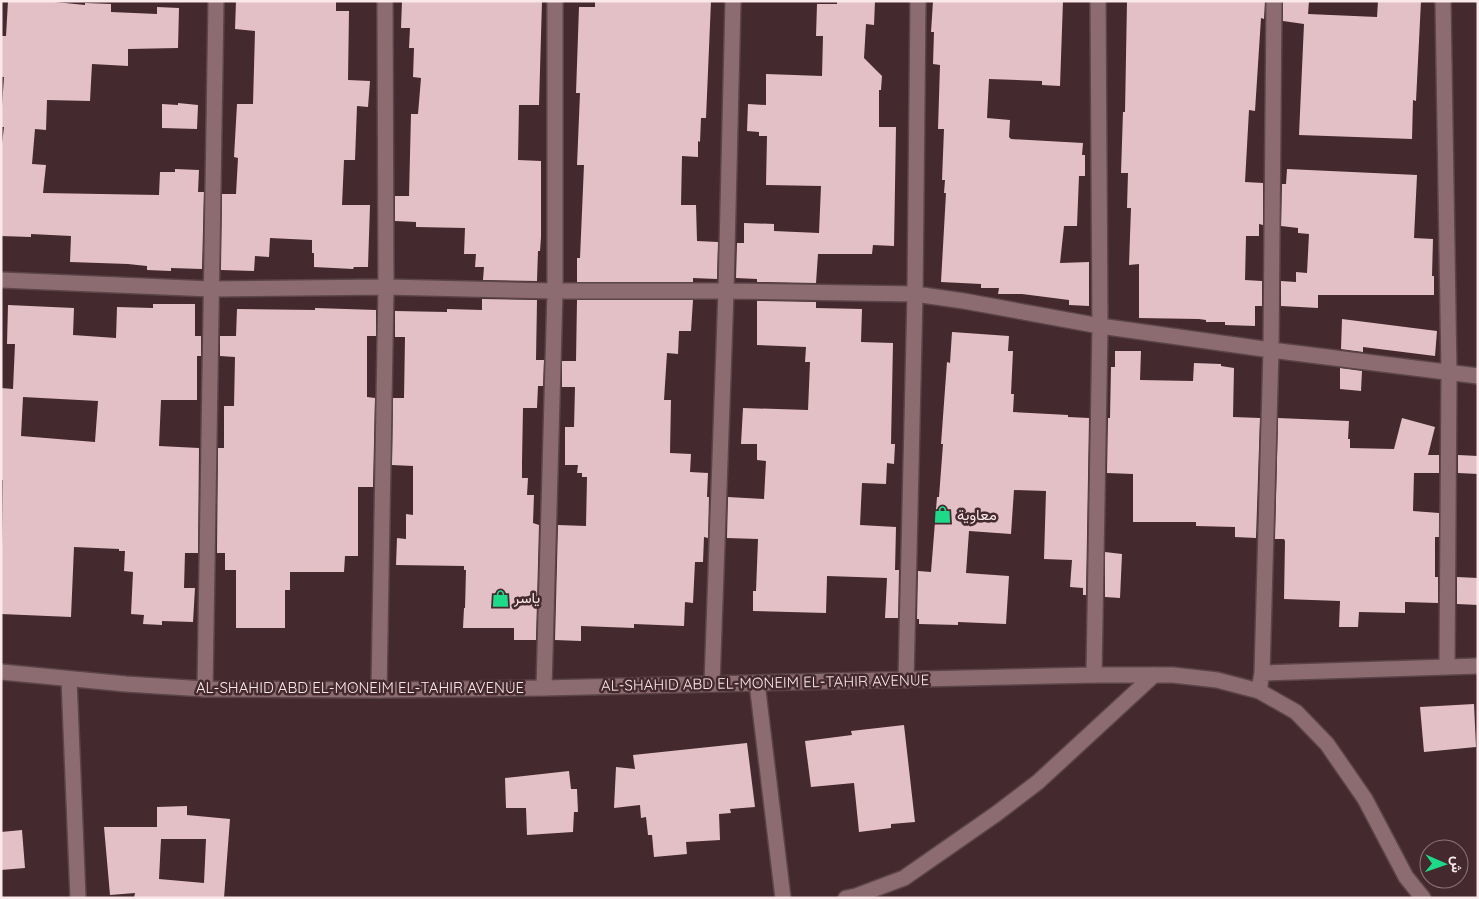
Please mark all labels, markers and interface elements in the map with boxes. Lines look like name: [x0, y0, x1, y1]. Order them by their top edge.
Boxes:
shop icon: معاوية: [933, 505, 953, 525]
place label: معاوية: [957, 505, 997, 524]
shop icon: ياسر: [490, 588, 510, 608]
place label: ياسر: [513, 588, 540, 607]
street label: AL-SHAHID ABD EL-MONEIM EL-TAHIR AVENUE: [601, 670, 929, 695]
street label: AL-SHAHID ABD EL-MONEIM EL-TAHIR AVENUE: [196, 678, 524, 697]
north arrow: [1419, 839, 1469, 889]
text: ش: [1448, 856, 1466, 873]

